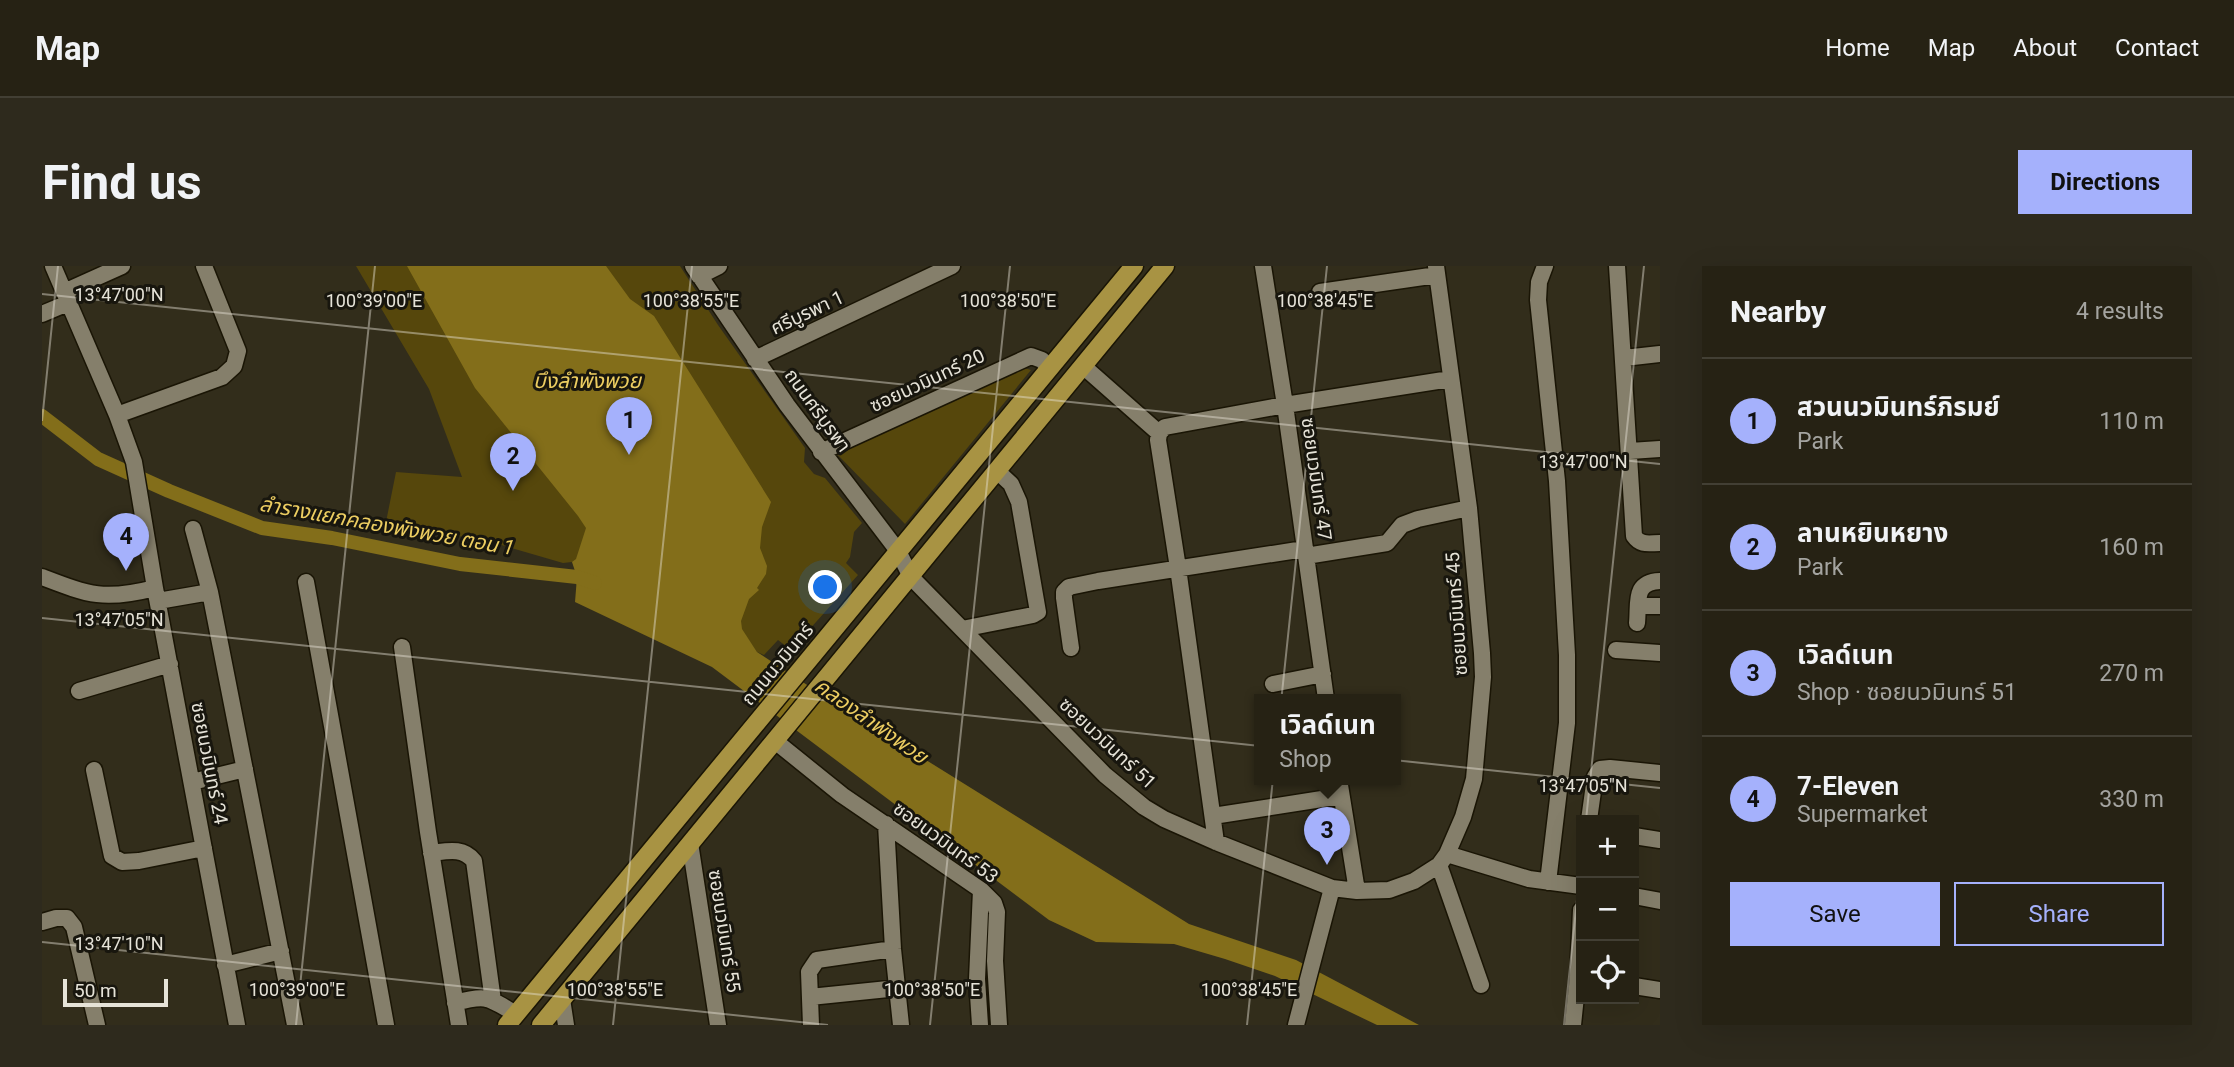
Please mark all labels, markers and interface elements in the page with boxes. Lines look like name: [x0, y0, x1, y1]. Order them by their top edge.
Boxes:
text: Map: [35, 29, 100, 68]
text: Home: [1825, 34, 1890, 62]
text: Map: [1928, 34, 1975, 62]
text: About: [2013, 34, 2077, 62]
text: Contact: [2115, 34, 2199, 62]
button: Directions: [2018, 150, 2192, 214]
text: Find us: [42, 154, 202, 211]
text: 13°47'00"N: [74, 284, 164, 305]
street label: ศรีบูรพา 1: [767, 285, 848, 340]
text: 100°39'00"E: [326, 290, 422, 311]
text: 100°38'55"E: [643, 290, 739, 311]
text: 100°38'50"E: [960, 290, 1056, 311]
text: 100°38'45"E: [1277, 290, 1373, 311]
text: Nearby: [1730, 294, 1826, 329]
text: 4 results: [2076, 298, 2164, 325]
street label: ซอยนวมินทร์ 20: [866, 344, 988, 417]
street label: ถนนศรีบูรพา: [779, 364, 856, 457]
water label: บึงลำพังพวย: [533, 369, 642, 393]
text: สวนนวมินทร์ภิรมย์: [1797, 392, 2000, 422]
pin: 1: [606, 397, 652, 455]
text: 1: [1746, 408, 1760, 435]
text: 110 m: [2099, 408, 2164, 435]
street label: ซอยนวมินทร์ 47: [1296, 416, 1337, 542]
text: Park: [1797, 428, 1843, 455]
pin: 2: [490, 433, 536, 491]
text: 13°47'00"N: [1538, 451, 1628, 472]
water label: ลำรางแยกคลองพังพวย ตอน 1: [258, 492, 516, 560]
pin: 4: [103, 513, 149, 571]
text: ลานหยินหยาง: [1797, 518, 1948, 548]
text: 2: [1746, 534, 1760, 561]
text: 160 m: [2099, 534, 2164, 561]
street label: ซอยนวมินทร์ 45: [1441, 551, 1472, 677]
text: Park: [1797, 554, 1843, 581]
your location: [808, 570, 842, 604]
text: 13°47'05"N: [74, 609, 164, 630]
street label: ถนนนวมินทร์: [736, 618, 819, 710]
text: เวิลด์เนท: [1797, 640, 1893, 670]
text: 3: [1746, 660, 1760, 687]
text: 270 m: [2099, 660, 2164, 687]
water label: คลองลำพังพวย: [810, 673, 933, 770]
text: Shop · ซอยนวมินทร์ 51: [1797, 679, 2017, 706]
street label: ซอยนวมินทร์ 51: [1054, 693, 1161, 794]
popup: [1254, 694, 1401, 785]
street label: ซอยนวมินทร์ 24: [186, 700, 233, 826]
text: เวิลด์เนท: [1279, 710, 1376, 740]
text: Shop: [1279, 746, 1332, 773]
text: 7-Eleven: [1797, 771, 1899, 801]
text: 13°47'05"N: [1538, 775, 1628, 796]
text: 4: [1746, 786, 1760, 813]
text: 330 m: [2099, 786, 2164, 813]
street label: ซอยนวมินทร์ 53: [889, 797, 1003, 888]
text: Supermarket: [1797, 801, 1928, 828]
pin: 3: [1304, 807, 1350, 865]
map controls: [1576, 815, 1639, 1004]
button: +: [1576, 815, 1639, 878]
street label: ซอยนวมินทร์ 55: [703, 868, 746, 994]
button: −: [1576, 878, 1639, 941]
button: Save: [1730, 882, 1940, 946]
button: Share: [1954, 882, 2164, 946]
text: 13°47'10"N: [74, 933, 164, 954]
button: locate: [1576, 941, 1639, 1004]
scale bar: [63, 976, 168, 1008]
text: 50 m: [74, 979, 117, 1002]
text: 100°39'00"E: [249, 979, 345, 1000]
text: 100°38'55"E: [567, 979, 663, 1000]
text: 100°38'50"E: [884, 979, 980, 1000]
text: 100°38'45"E: [1201, 979, 1297, 1000]

